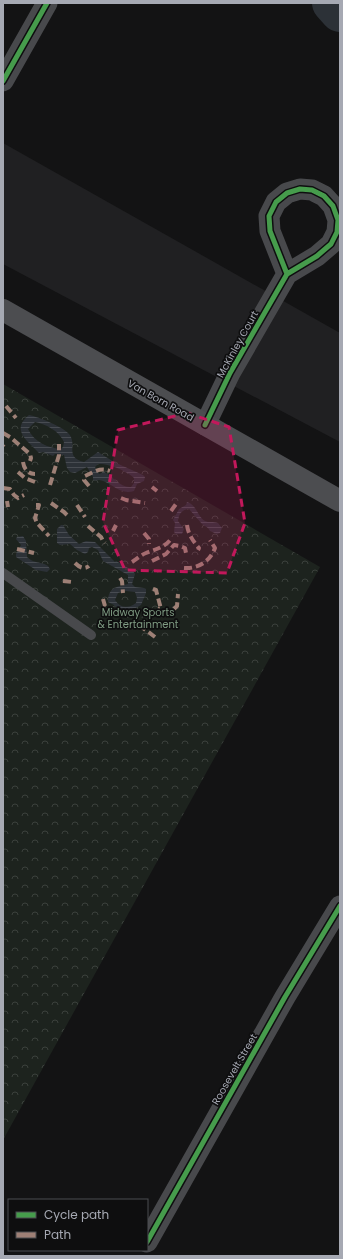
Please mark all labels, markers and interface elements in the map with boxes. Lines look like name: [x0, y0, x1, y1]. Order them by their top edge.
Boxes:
street label: McKinley Court: [213, 308, 262, 380]
street label: Van Born Road: [125, 376, 197, 425]
park label: Midway Sports & Entertainment: [98, 605, 179, 632]
street label: Roosevelt Street: [208, 1030, 261, 1108]
legend: [8, 1199, 148, 1251]
text: Cycle path: [44, 1206, 109, 1223]
text: Path: [44, 1226, 71, 1243]

